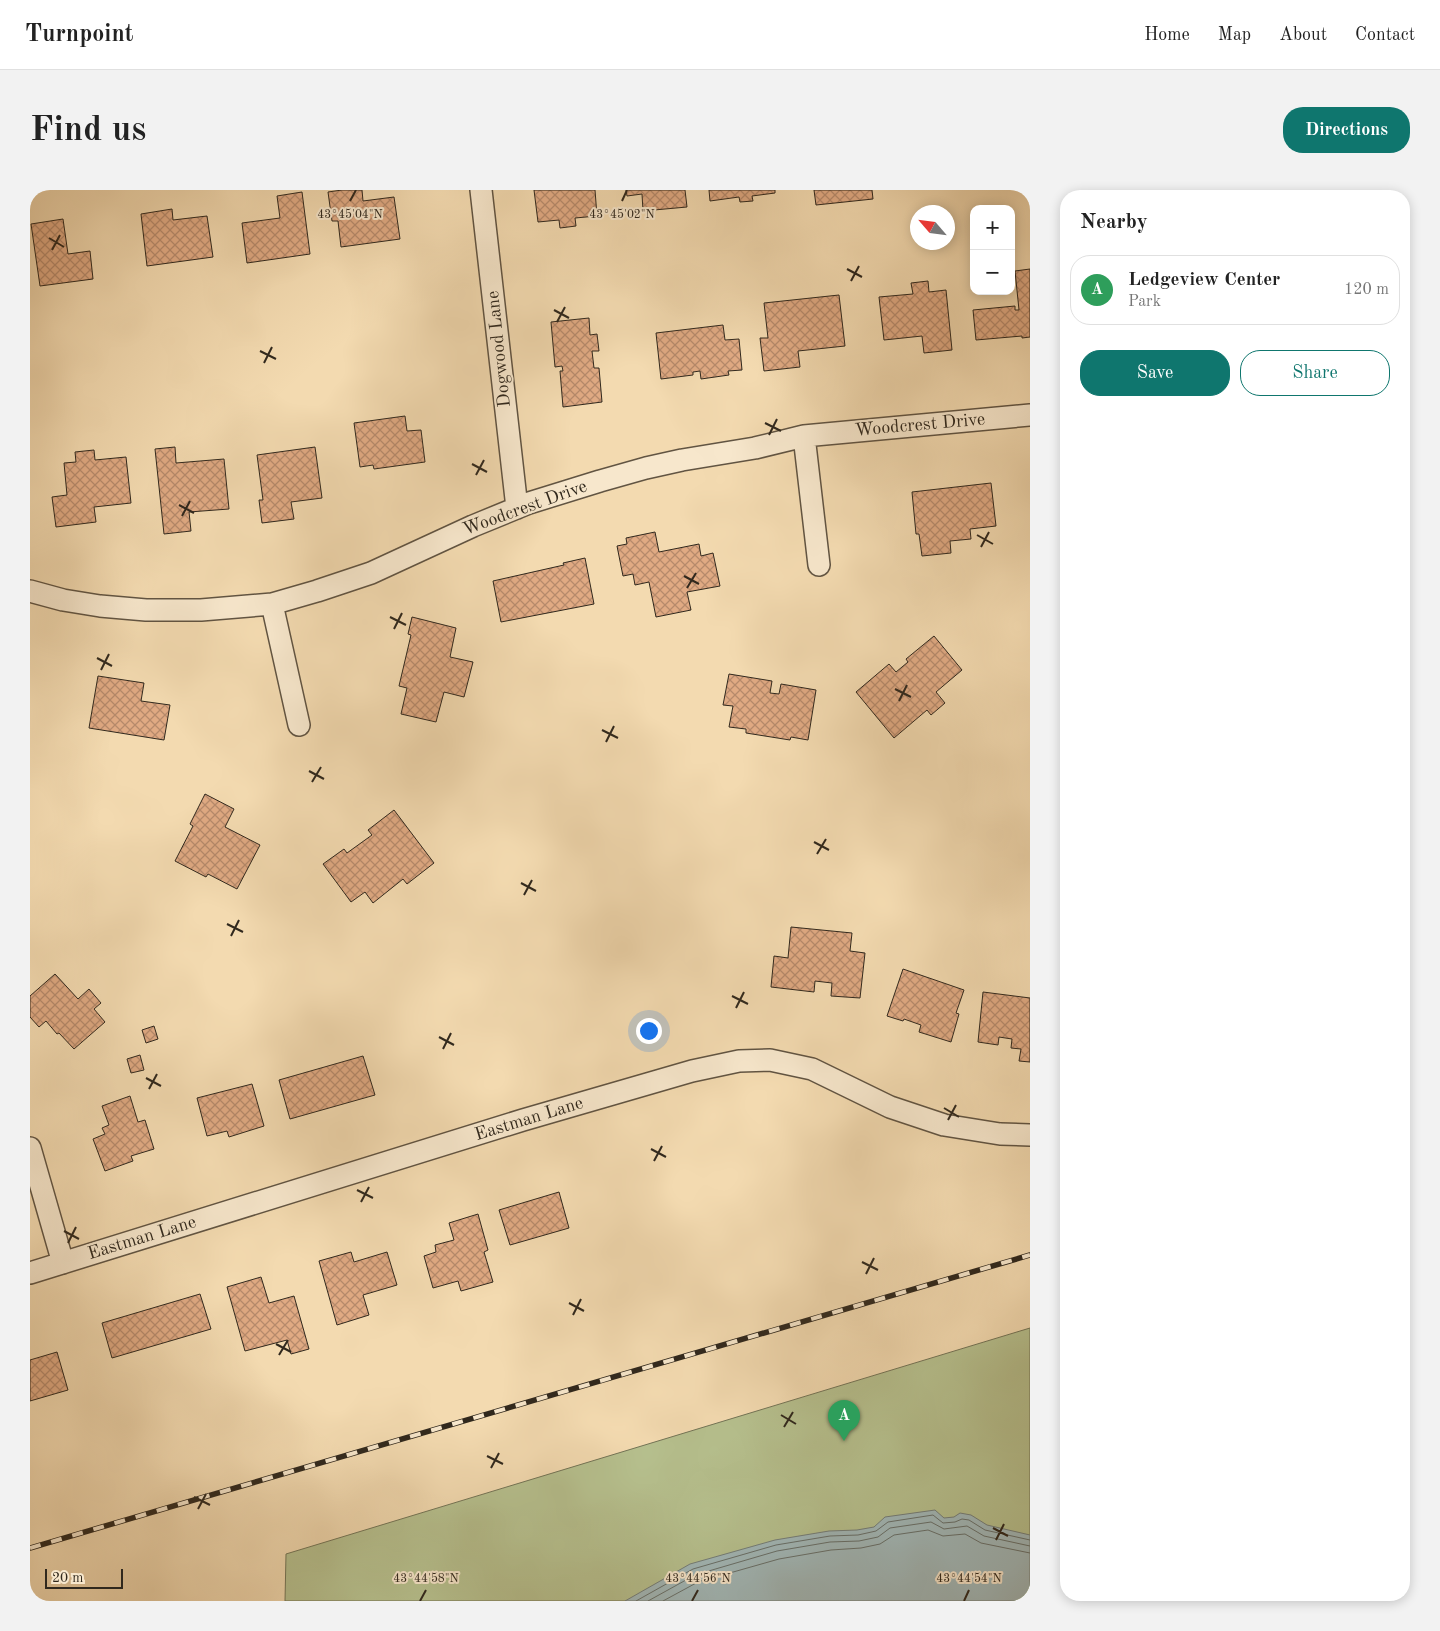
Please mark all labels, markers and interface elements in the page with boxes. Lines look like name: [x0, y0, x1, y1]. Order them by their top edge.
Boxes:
text: Turnpoint: [25, 23, 133, 47]
text: Home: [1144, 26, 1190, 44]
text: Map: [1218, 26, 1251, 44]
text: About: [1279, 26, 1327, 44]
text: Contact: [1355, 26, 1415, 44]
button: Directions: [1283, 107, 1410, 153]
text: Find us: [30, 113, 146, 148]
north arrow: [910, 205, 955, 250]
map controls: [970, 205, 1015, 295]
button: +: [970, 205, 1015, 250]
text: 43°45'04"N: [317, 208, 383, 221]
text: 43°45'02"N: [589, 208, 655, 221]
text: Nearby: [1080, 212, 1148, 233]
button: −: [970, 250, 1015, 295]
text: Ledgeview Center: [1128, 271, 1280, 290]
text: A: [1091, 282, 1103, 298]
text: 120 m: [1344, 282, 1389, 298]
street label: Dogwood Lane: [484, 290, 514, 408]
text: Park: [1128, 294, 1161, 310]
button: Save: [1080, 350, 1230, 396]
button: Share: [1240, 350, 1390, 396]
street label: Woodcrest Drive: [854, 410, 986, 440]
street label: Woodcrest Drive: [461, 477, 589, 539]
your location: [636, 1018, 662, 1044]
street label: Eastman Lane: [473, 1094, 585, 1144]
street label: Eastman Lane: [86, 1213, 198, 1263]
pin: A: [828, 1400, 860, 1441]
scale bar: [45, 1566, 122, 1589]
text: 20 m: [52, 1571, 83, 1585]
text: 43°44'58"N: [393, 1572, 459, 1585]
text: 43°44'56"N: [665, 1572, 731, 1585]
text: 43°44'54"N: [936, 1572, 1002, 1585]

